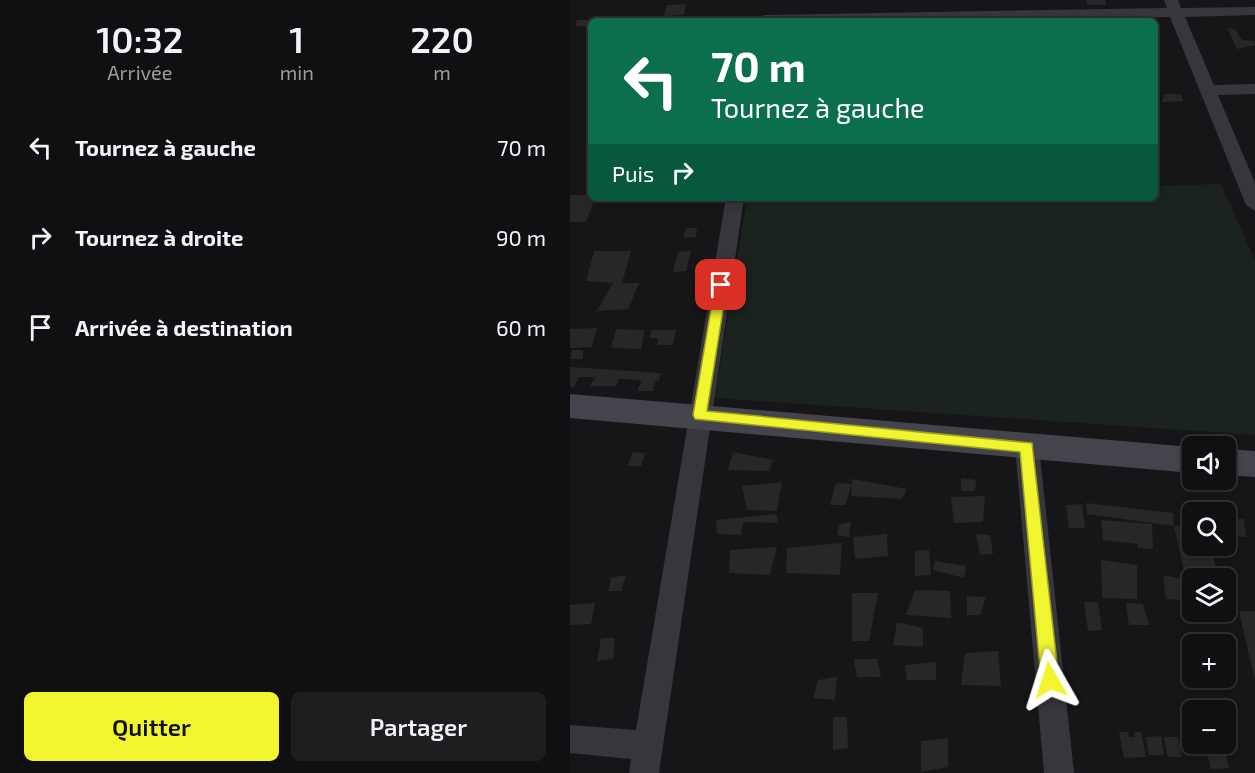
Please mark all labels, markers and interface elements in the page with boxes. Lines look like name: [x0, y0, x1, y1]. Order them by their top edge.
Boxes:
text: 10:32: [96, 17, 183, 60]
text: 1: [289, 17, 304, 60]
text: 220: [410, 17, 474, 60]
text: 70 m: [711, 40, 806, 90]
icon: left: [612, 42, 690, 120]
text: Arrivée: [107, 60, 173, 84]
text: min: [280, 60, 314, 84]
text: m: [433, 60, 451, 84]
text: Tournez à gauche: [711, 91, 925, 123]
icon: left: [24, 131, 57, 164]
text: Tournez à gauche: [75, 134, 256, 160]
text: 70 m: [497, 134, 546, 160]
icon: right: [666, 156, 699, 189]
text: Puis: [612, 160, 654, 186]
icon: right: [24, 221, 57, 254]
text: Tournez à droite: [75, 224, 244, 250]
text: 90 m: [496, 224, 546, 250]
pin: [695, 259, 746, 310]
icon: arrive: [704, 268, 737, 301]
icon: arrive: [24, 311, 57, 344]
text: Arrivée à destination: [75, 314, 293, 340]
text: 60 m: [496, 314, 546, 340]
map controls: [1182, 436, 1236, 754]
button: sound: [1182, 436, 1236, 490]
button: search: [1182, 502, 1236, 556]
button: layers: [1182, 568, 1236, 622]
button: +: [1182, 634, 1236, 688]
position arrow: [1018, 648, 1082, 712]
button: Quitter: [24, 692, 279, 761]
button: Partager: [291, 692, 546, 761]
button: −: [1182, 700, 1236, 754]

